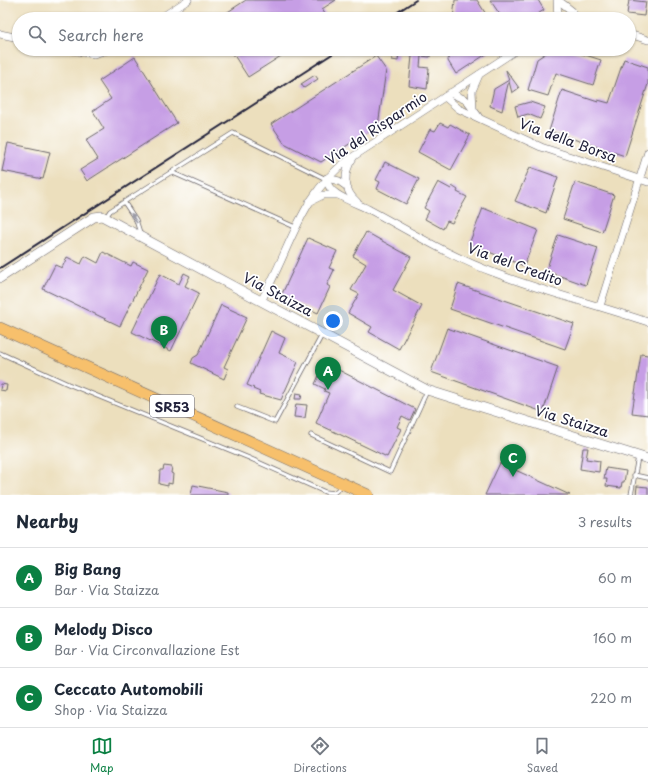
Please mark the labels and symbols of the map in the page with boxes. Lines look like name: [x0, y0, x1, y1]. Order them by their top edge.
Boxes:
street label: Via del Risparmio: [321, 86, 431, 170]
street label: Via della Borsa: [516, 113, 620, 167]
one-way arrow: [130, 213, 138, 223]
street label: Via del Credito: [464, 237, 566, 291]
street label: Via Staizza: [239, 267, 318, 322]
your location: [323, 311, 343, 331]
pin: B: [151, 316, 177, 349]
pin: A: [315, 357, 341, 390]
road number: SR53: [150, 395, 194, 417]
street label: Via Staizza: [532, 400, 613, 443]
pin: C: [500, 444, 526, 477]

